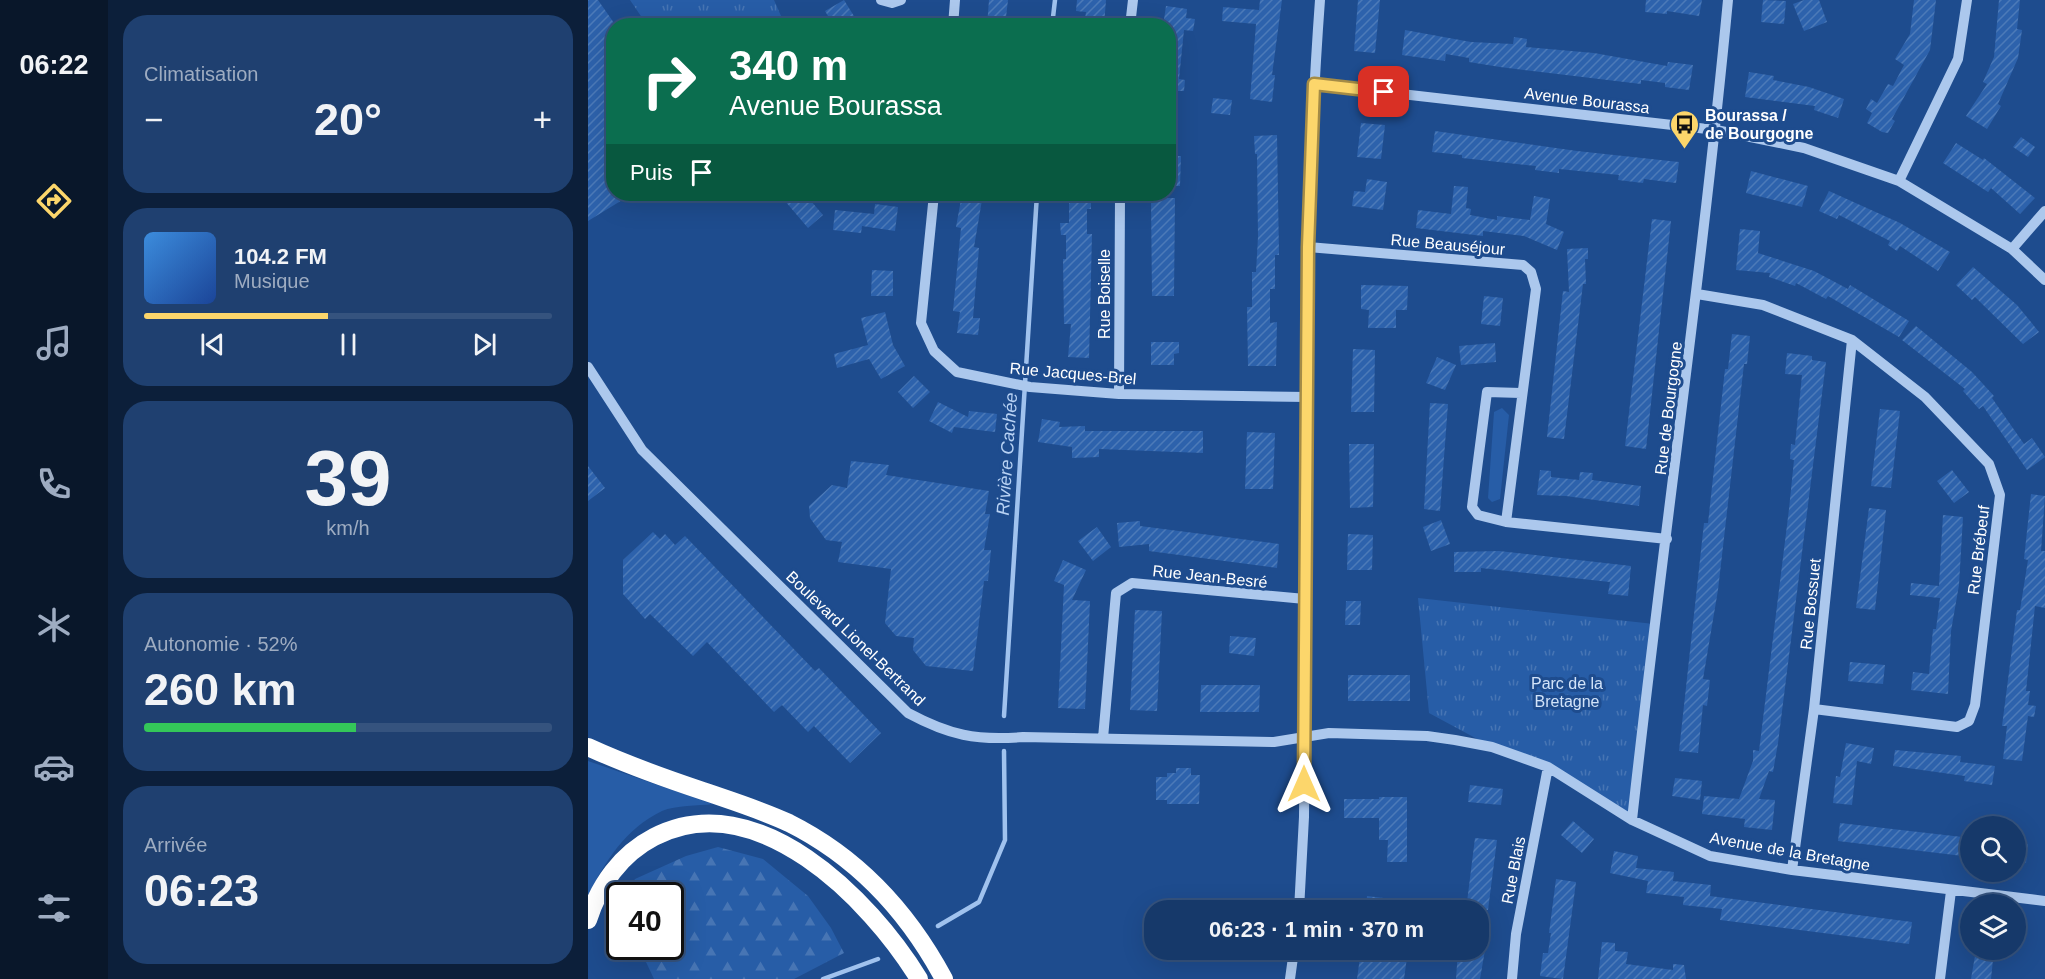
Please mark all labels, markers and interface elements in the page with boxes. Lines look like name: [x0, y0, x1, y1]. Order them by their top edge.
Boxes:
icon: right: [630, 42, 708, 120]
text: 340 m: [729, 42, 848, 89]
text: 06:22: [19, 50, 89, 80]
text: Climatisation: [144, 63, 258, 85]
pin: [1358, 66, 1409, 117]
icon: arrive: [1367, 75, 1400, 108]
street label: Avenue Bourassa: [1523, 84, 1651, 117]
text: Avenue Bourassa: [729, 91, 942, 121]
text: 20°: [314, 94, 382, 145]
text: −: [144, 101, 163, 138]
text: +: [533, 101, 552, 138]
place label: Bourassa / de Bourgogne: [1705, 107, 1814, 142]
bus stop icon: Bourassa / de Bourgogne: [1668, 108, 1700, 150]
icon: arrive: [685, 156, 718, 189]
text: Puis: [630, 160, 673, 185]
icon: directions: [33, 180, 75, 222]
street label: Rue Beauséjour: [1390, 231, 1507, 258]
text: 104.2 FM: [234, 244, 327, 269]
street label: Rue Boiselle: [1096, 249, 1113, 339]
text: Musique: [234, 270, 310, 292]
icon: music: [33, 322, 75, 364]
icon: previous: [196, 328, 229, 361]
icon: pause: [332, 328, 365, 361]
icon: next: [468, 328, 501, 361]
street label: Rue de Bourgogne: [1652, 340, 1685, 476]
street label: Rue Jacques-Brel: [1009, 359, 1137, 388]
water label: Rivière Cachée: [993, 392, 1021, 516]
text: 39: [305, 434, 391, 522]
icon: phone: [33, 463, 75, 505]
street label: Rue Brébeuf: [1965, 504, 1992, 596]
text: km/h: [326, 517, 370, 539]
street label: Rue Bossuet: [1797, 557, 1824, 650]
street label: Rue Jean-Besré: [1152, 562, 1268, 591]
street label: Boulevard Lionel-Bertrand: [783, 568, 928, 709]
icon: climate: [33, 604, 75, 646]
text: Autonomie · 52%: [144, 633, 297, 655]
text: 260 km: [144, 664, 297, 715]
park label: Parc de la Bretagne: [1531, 675, 1603, 710]
icon: car: [33, 746, 75, 788]
position arrow: [1272, 752, 1336, 816]
map controls: [1960, 816, 2026, 960]
button: search: [1960, 816, 2026, 882]
street label: Avenue de la Bretagne: [1708, 829, 1872, 874]
text: Arrivée: [144, 834, 207, 856]
street label: Rue Blais: [1499, 835, 1528, 905]
text: 06:23: [144, 865, 259, 916]
speed limit sign: 40: [606, 882, 684, 960]
icon: filters: [33, 887, 75, 929]
button: layers: [1960, 894, 2026, 960]
text: 06:23 · 1 min · 370 m: [1209, 917, 1424, 942]

